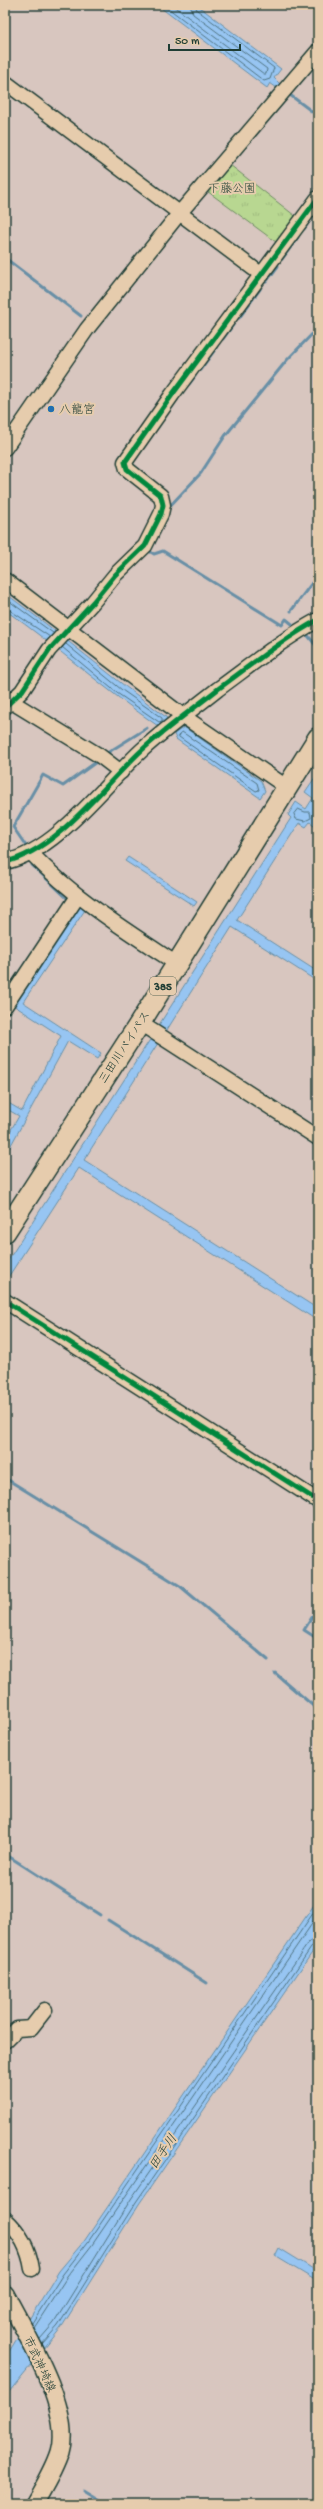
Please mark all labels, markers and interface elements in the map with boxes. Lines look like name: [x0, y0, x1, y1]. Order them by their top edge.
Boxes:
scale bar: [169, 26, 240, 52]
text: 50 m: [175, 35, 200, 49]
park label: 下藤公園: [208, 182, 256, 197]
place label: 八龍宮: [59, 403, 95, 418]
marker: 八龍宮: [46, 404, 56, 414]
road number: 385: [150, 977, 176, 995]
street label: 三田川バイパス: [97, 1009, 154, 1087]
water label: 田手川: [146, 2131, 181, 2173]
street label: 市武神埼線: [19, 2334, 59, 2395]

